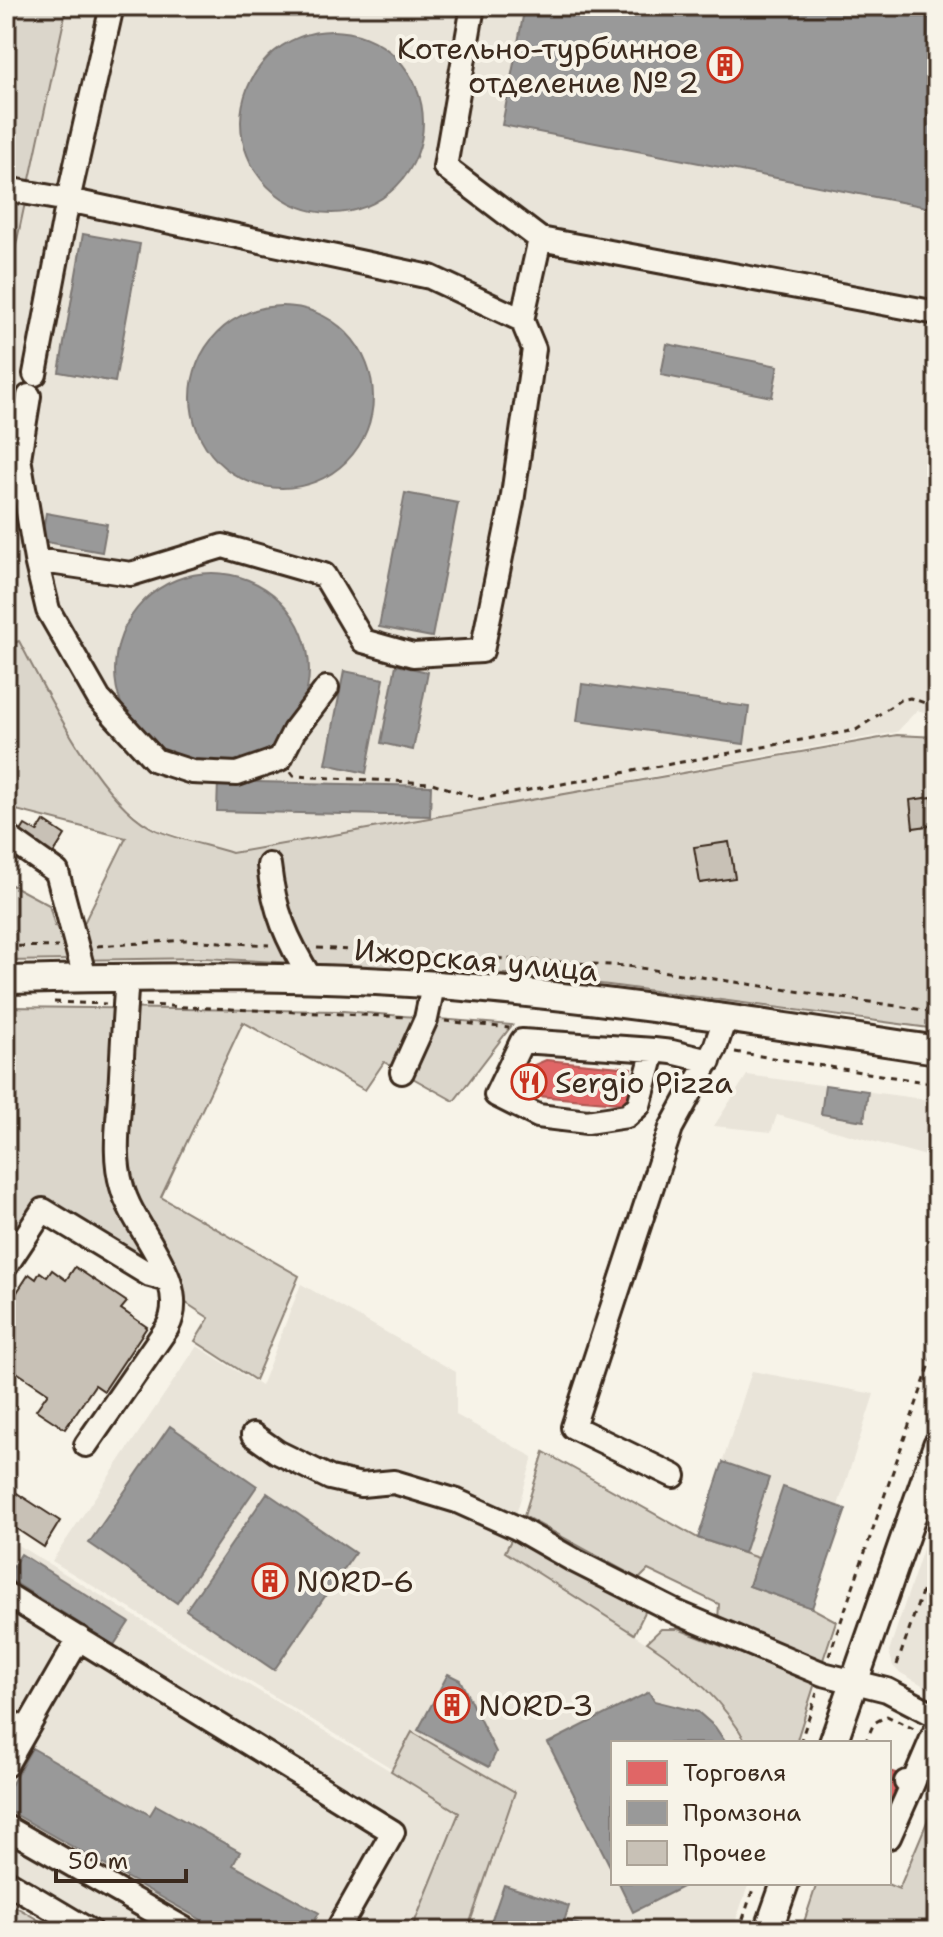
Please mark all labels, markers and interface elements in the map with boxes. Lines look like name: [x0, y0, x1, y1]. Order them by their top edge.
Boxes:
place label: Котельно-турбинное отделение № 2: [397, 28, 699, 103]
building icon: Котельно-турбинное отделение № 2: [706, 46, 744, 84]
street label: Ижорская улица: [352, 929, 600, 991]
place label: Sergio Pizza: [555, 1062, 733, 1103]
restaurant icon: Sergio Pizza: [510, 1063, 548, 1101]
place label: NORD-6: [296, 1561, 414, 1602]
building icon: NORD-6: [251, 1562, 289, 1600]
place label: NORD-3: [478, 1685, 593, 1726]
building icon: NORD-3: [433, 1686, 471, 1724]
legend: [611, 1741, 891, 1885]
text: Торговля: [683, 1757, 786, 1789]
text: Промзона: [683, 1797, 801, 1829]
scale bar: [56, 1833, 186, 1883]
text: Прочее: [683, 1837, 767, 1869]
text: 50 m: [68, 1845, 128, 1877]

